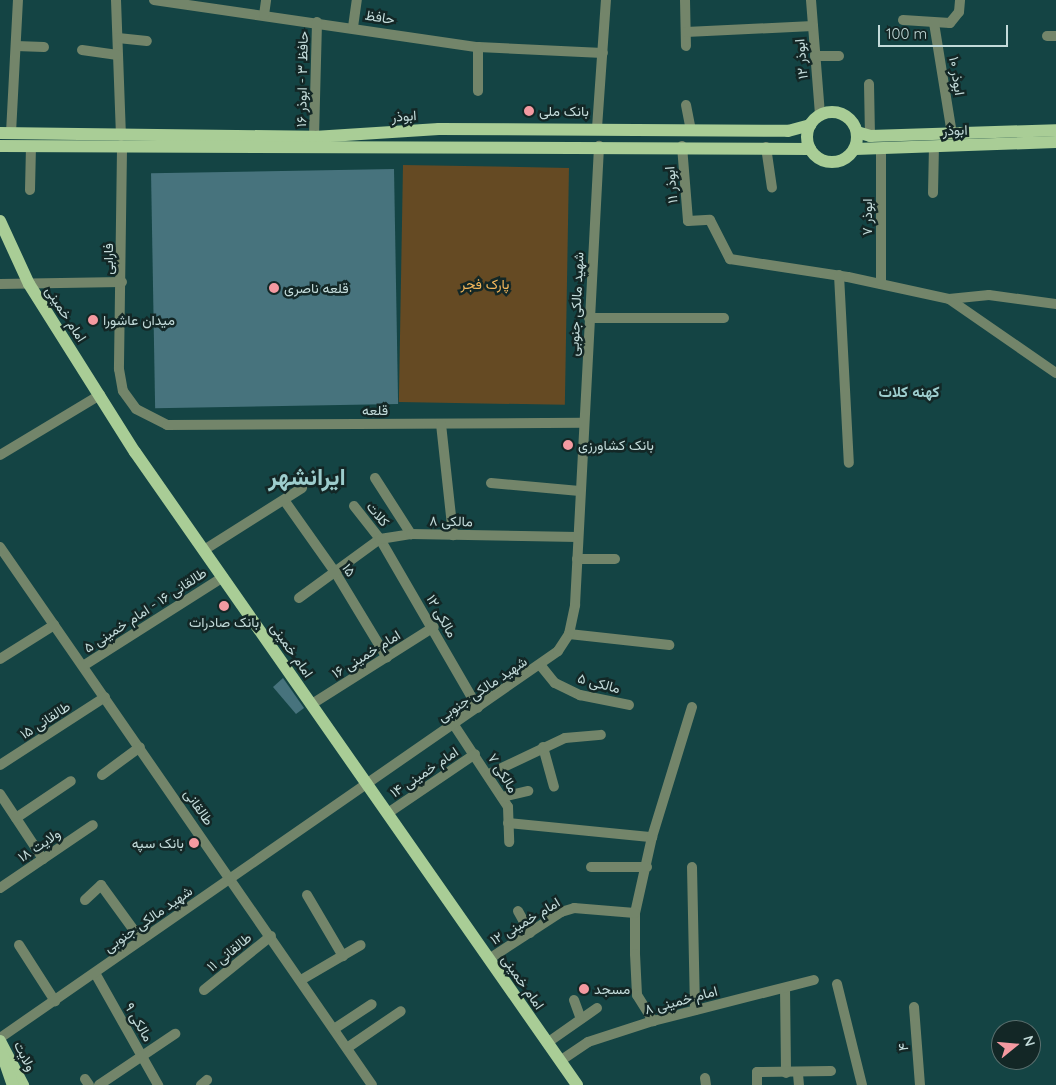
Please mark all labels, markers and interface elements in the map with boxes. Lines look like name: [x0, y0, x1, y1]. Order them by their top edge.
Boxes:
street label: حافظ: [364, 6, 396, 28]
scale bar: [881, 15, 1011, 47]
text: 100 m: [886, 24, 927, 43]
street label: حافظ ۳ - ابوذر ۱۶: [293, 31, 311, 127]
street label: ابوذر ۱۲: [791, 38, 811, 80]
street label: ابوذر ۱۰: [946, 55, 968, 97]
place label: بانک ملی: [539, 103, 589, 119]
marker: بانک ملی: [523, 105, 535, 117]
street label: ابوذر: [391, 107, 417, 125]
street label: ابوذر: [942, 121, 968, 139]
street label: ابوذر ۱۱: [661, 166, 681, 204]
street label: ابوذر ۷: [859, 198, 875, 236]
street label: فارابی: [100, 243, 116, 275]
street label: شهید مالکی جنوبی: [565, 251, 587, 357]
park label: پارک فجر: [461, 276, 509, 292]
place label: قلعه ناصری: [284, 280, 349, 296]
marker: قلعه ناصری: [268, 282, 280, 294]
street label: امام خمینی: [42, 283, 90, 345]
place label: میدان عاشورا: [103, 312, 175, 328]
marker: میدان عاشورا: [87, 314, 99, 326]
district label: کهنه کلات: [879, 383, 939, 401]
street label: قلعه: [362, 402, 388, 418]
place label: بانک کشاورزی: [578, 437, 654, 453]
marker: بانک کشاورزی: [562, 439, 574, 451]
district label: ایرانشهر: [268, 463, 346, 491]
street label: کلات: [363, 498, 393, 530]
street label: مالکی ۸: [429, 512, 473, 530]
street label: ۱۵: [339, 560, 359, 580]
street label: طالقانی ۱۶ - امام خمینی ۵: [80, 564, 210, 656]
street label: مالکی ۱۲: [423, 592, 461, 640]
marker: بانک صادرات: [218, 600, 230, 612]
place label: بانک صادرات: [189, 614, 259, 630]
street label: امام خمینی: [267, 619, 317, 681]
street label: امام خمینی ۱۶: [329, 626, 403, 682]
street label: شهید مالکی جنوبی: [434, 653, 530, 725]
street label: مالکی ۵: [576, 669, 622, 697]
street label: طالقانی ۱۵: [17, 698, 73, 742]
street label: امام خمینی ۱۴: [387, 743, 461, 801]
street label: مالکی ۷: [484, 750, 522, 796]
street label: طالقانی: [180, 786, 218, 828]
street label: ولایت ۱۸: [15, 825, 63, 865]
place label: بانک سپه: [132, 835, 184, 851]
marker: بانک سپه: [188, 837, 200, 849]
street label: شهید مالکی جنوبی: [100, 882, 196, 956]
street label: امام خمینی ۱۲: [487, 894, 563, 948]
street label: طالقانی ۱۱: [203, 929, 255, 975]
street label: امام خمینی: [498, 951, 548, 1013]
place label: مسجد: [594, 981, 630, 997]
street label: امام خمینی ۸: [643, 982, 719, 1018]
marker: مسجد: [578, 983, 590, 995]
street label: مالکی ۹: [121, 1000, 157, 1044]
north arrow: [991, 1020, 1041, 1070]
text: N: [1019, 1033, 1039, 1048]
street label: ولایت: [10, 1038, 40, 1074]
street label: ۴: [894, 1043, 912, 1051]

